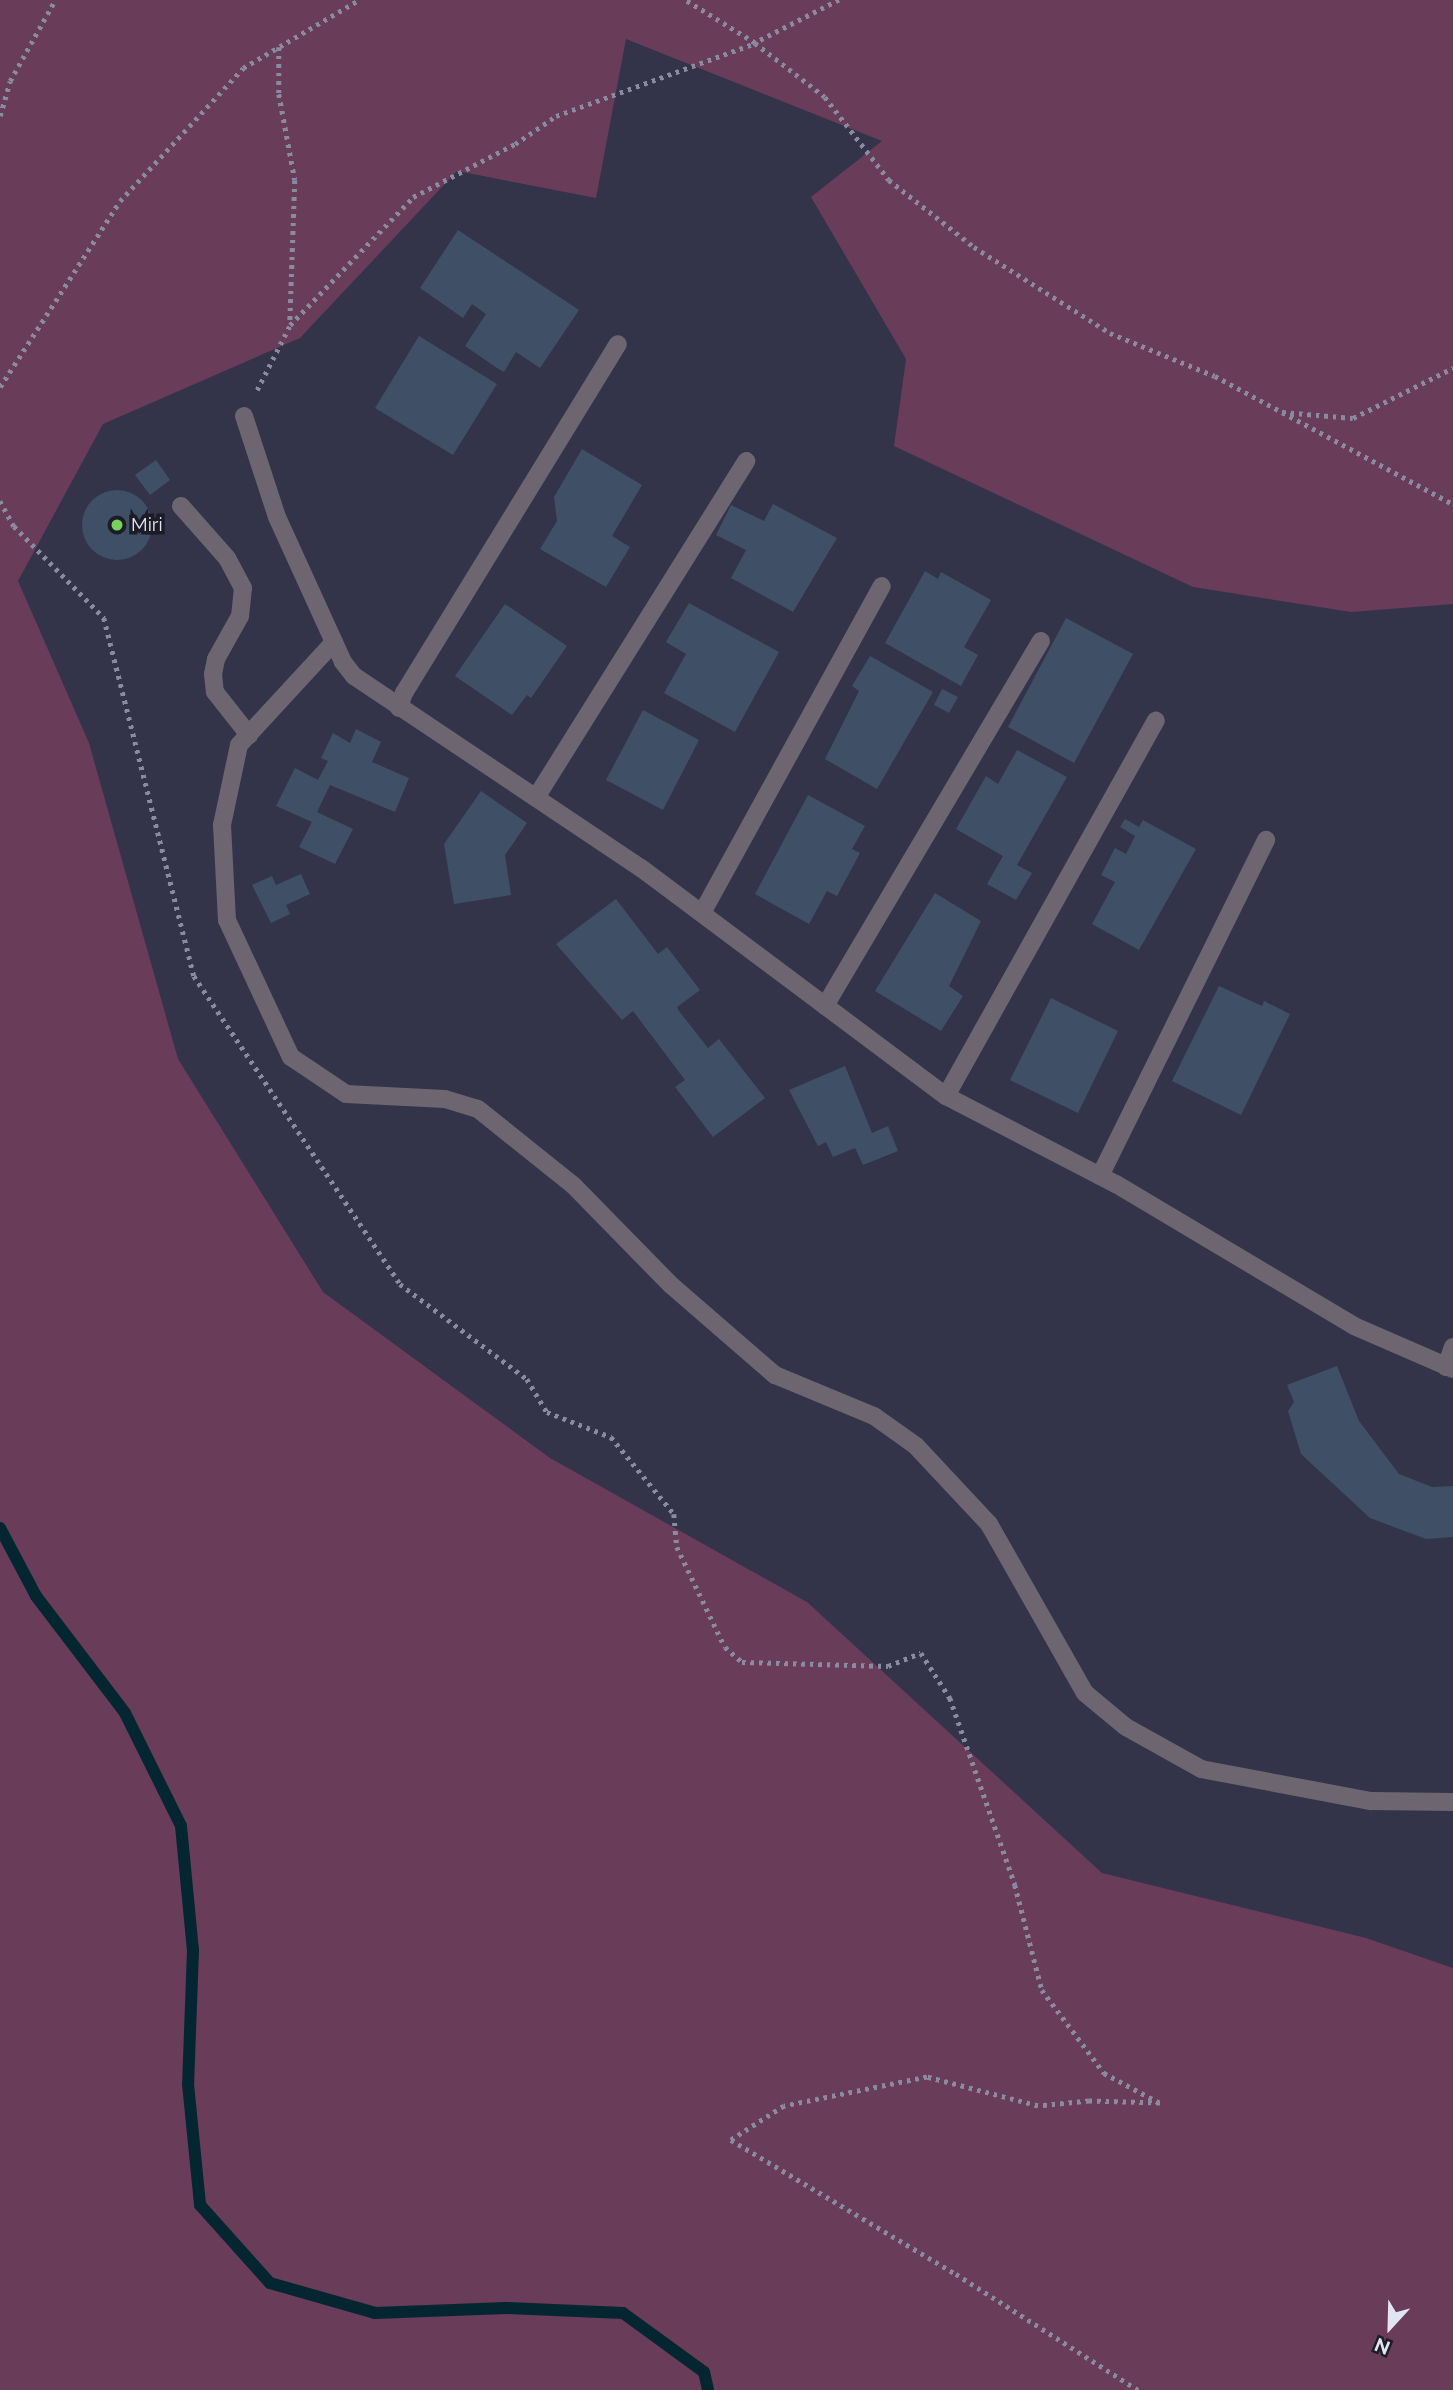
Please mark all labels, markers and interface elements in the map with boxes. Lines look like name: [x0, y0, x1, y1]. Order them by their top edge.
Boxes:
place label: Miri: [131, 514, 163, 536]
marker: Miri: [109, 517, 125, 533]
north arrow: [1355, 2292, 1425, 2362]
text: N: [1371, 2334, 1393, 2359]

